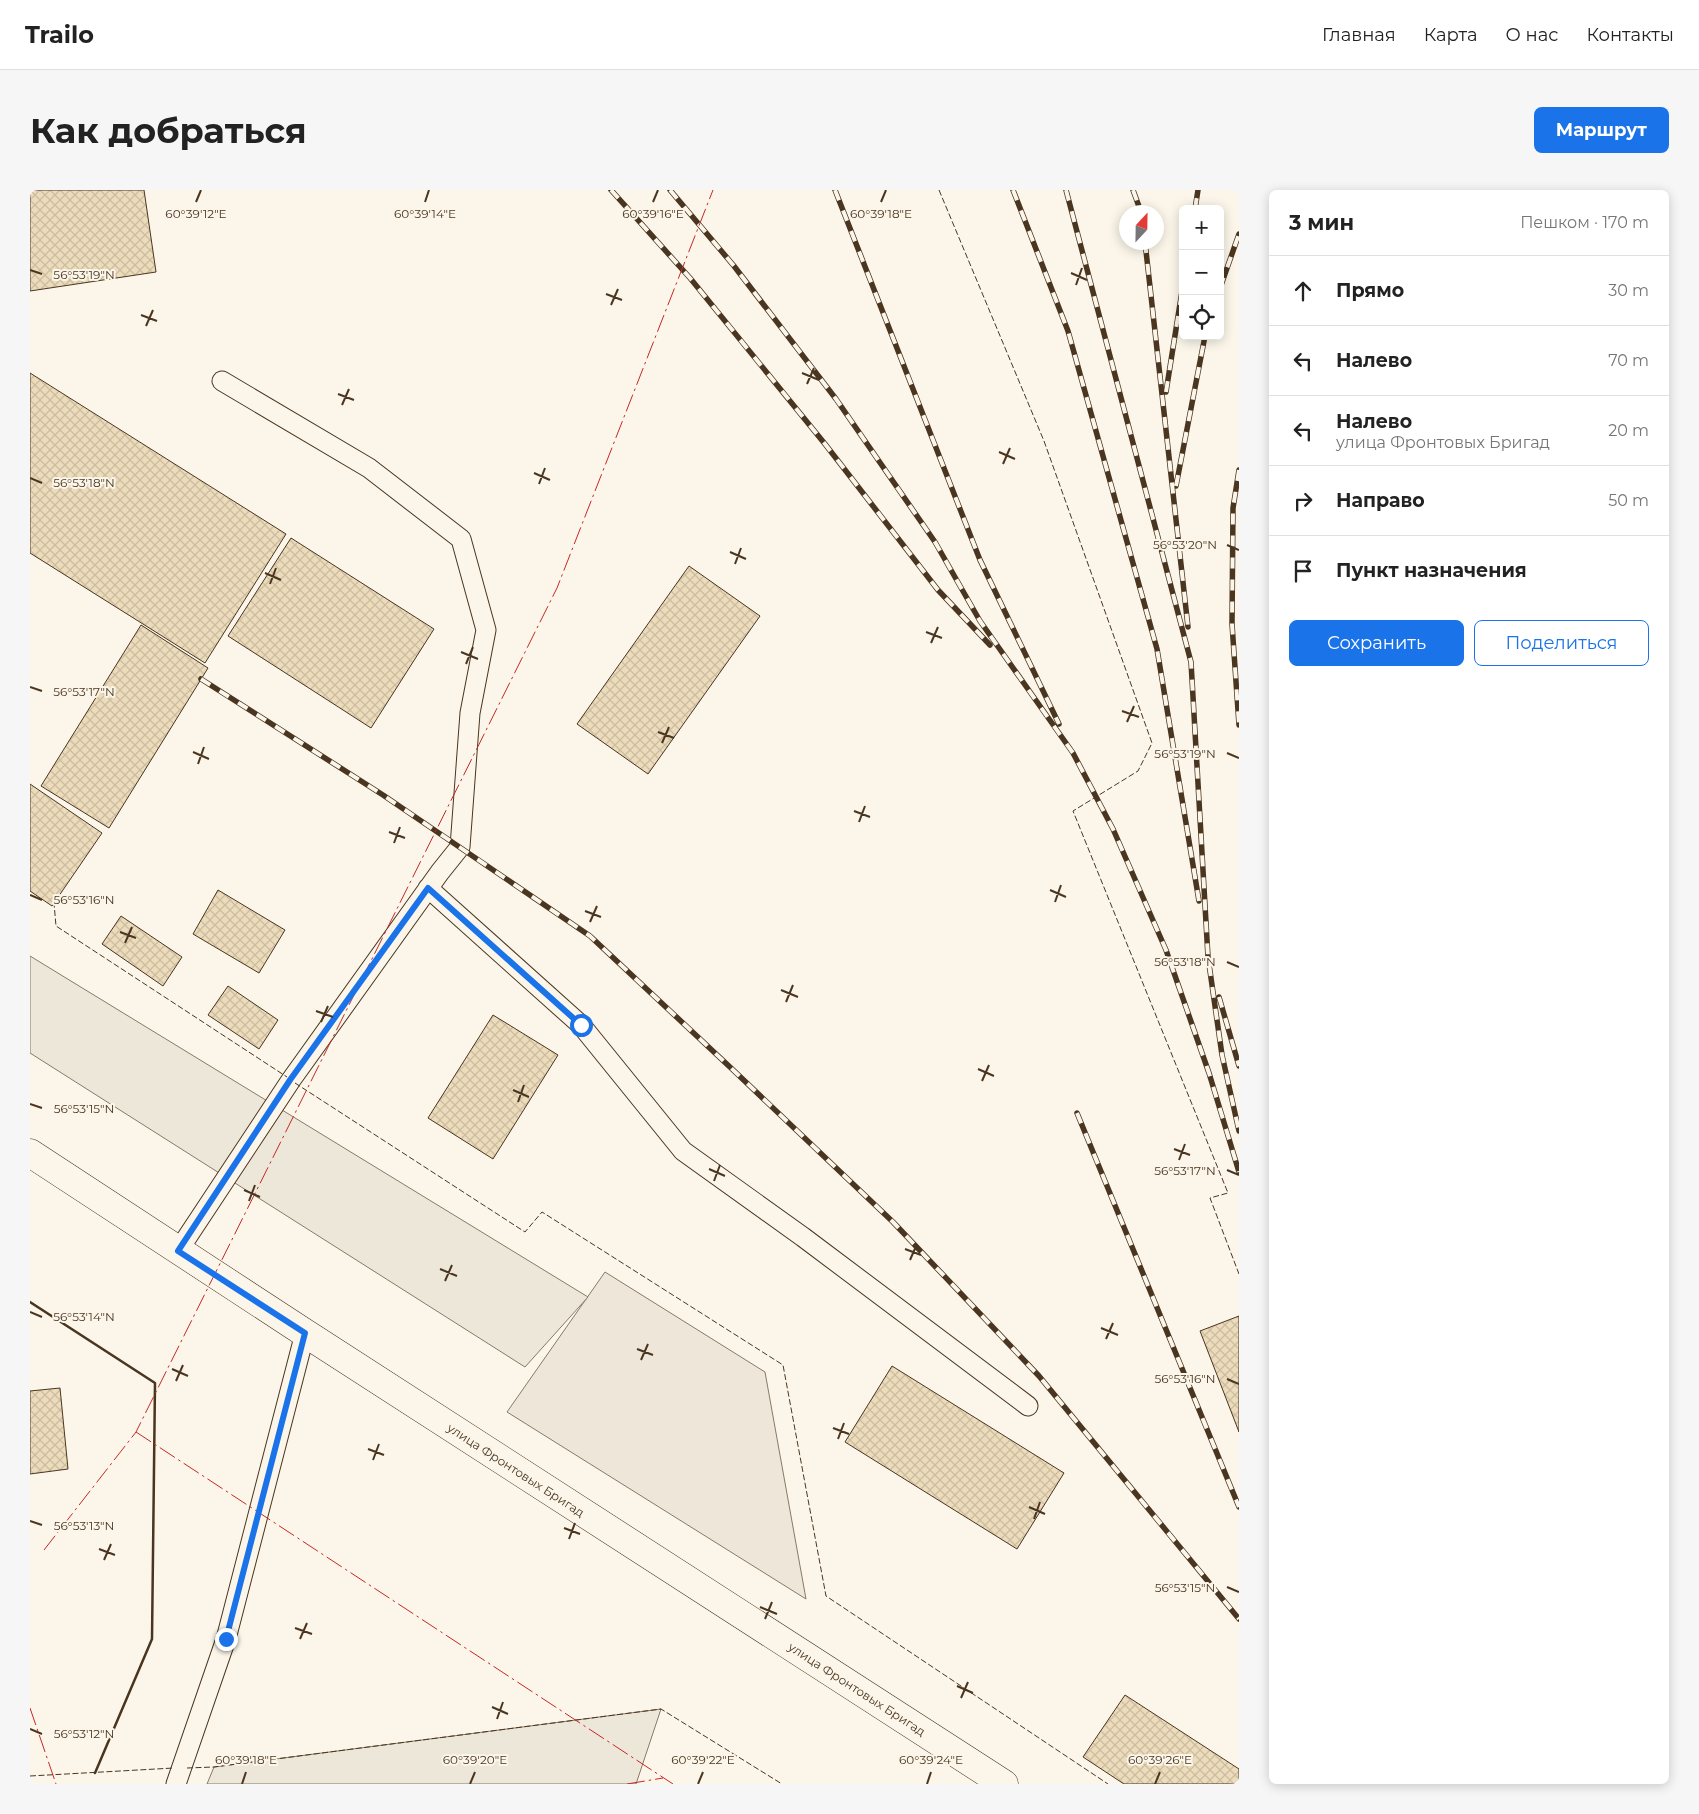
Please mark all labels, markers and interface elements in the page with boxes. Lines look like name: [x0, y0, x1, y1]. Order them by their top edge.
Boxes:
text: Trailo: [25, 20, 94, 49]
text: Главная: [1322, 24, 1396, 46]
text: Карта: [1424, 24, 1478, 46]
text: О нас: [1506, 24, 1558, 46]
text: Контакты: [1586, 24, 1674, 46]
button: Маршрут: [1534, 107, 1669, 153]
text: Как добраться: [30, 109, 307, 152]
north arrow: [1119, 205, 1164, 250]
map controls: [1179, 205, 1224, 340]
button: +: [1179, 205, 1224, 250]
text: 60°39'12"E: [165, 206, 227, 221]
text: 60°39'14"E: [394, 206, 456, 221]
text: 60°39'16"E: [622, 206, 684, 221]
text: 60°39'18"E: [850, 206, 912, 221]
text: 3 мин: [1289, 210, 1354, 235]
text: Пешком · 170 m: [1520, 213, 1649, 232]
button: −: [1179, 250, 1224, 295]
text: 56°53'19"N: [53, 267, 115, 282]
icon: ahead: [1289, 277, 1317, 305]
text: Прямо: [1336, 279, 1404, 302]
text: 30 m: [1608, 281, 1649, 300]
button: locate: [1179, 295, 1224, 340]
icon: left: [1289, 347, 1317, 375]
text: Налево: [1336, 349, 1412, 372]
text: 70 m: [1608, 351, 1649, 370]
text: Налево: [1336, 410, 1412, 433]
icon: left: [1289, 417, 1317, 445]
text: 20 m: [1608, 421, 1649, 440]
text: улица Фронтовых Бригад: [1336, 433, 1550, 452]
text: 56°53'18"N: [53, 475, 115, 490]
icon: right: [1289, 487, 1317, 515]
text: Направо: [1336, 489, 1425, 512]
text: 50 m: [1608, 491, 1649, 510]
text: 56°53'20"N: [1153, 537, 1217, 552]
icon: arrive: [1289, 557, 1317, 585]
text: Пункт назначения: [1336, 559, 1527, 582]
button: Сохранить: [1289, 620, 1464, 666]
button: Поделиться: [1474, 620, 1649, 666]
text: 56°53'17"N: [53, 684, 115, 699]
text: 56°53'19"N: [1154, 746, 1216, 761]
text: 56°53'16"N: [53, 892, 115, 907]
text: 56°53'18"N: [1154, 954, 1216, 969]
route start: [570, 1014, 593, 1037]
text: 56°53'15"N: [54, 1101, 114, 1116]
text: 56°53'17"N: [1154, 1163, 1216, 1178]
text: 56°53'14"N: [53, 1309, 115, 1324]
text: 56°53'16"N: [1154, 1371, 1216, 1386]
street label: улица Фронтовых Бригад: [444, 1419, 588, 1520]
text: 56°53'13"N: [54, 1518, 114, 1533]
text: 56°53'15"N: [1155, 1580, 1215, 1595]
route end: [215, 1628, 238, 1651]
street label: улица Фронтовых Бригад: [785, 1638, 929, 1739]
text: 56°53'12"N: [54, 1726, 114, 1741]
text: 60°39'18"E: [215, 1752, 277, 1767]
text: 60°39'20"E: [443, 1752, 507, 1767]
text: 60°39'22"E: [671, 1752, 735, 1767]
text: 60°39'24"E: [899, 1752, 963, 1767]
text: 60°39'26"E: [1128, 1752, 1192, 1767]

